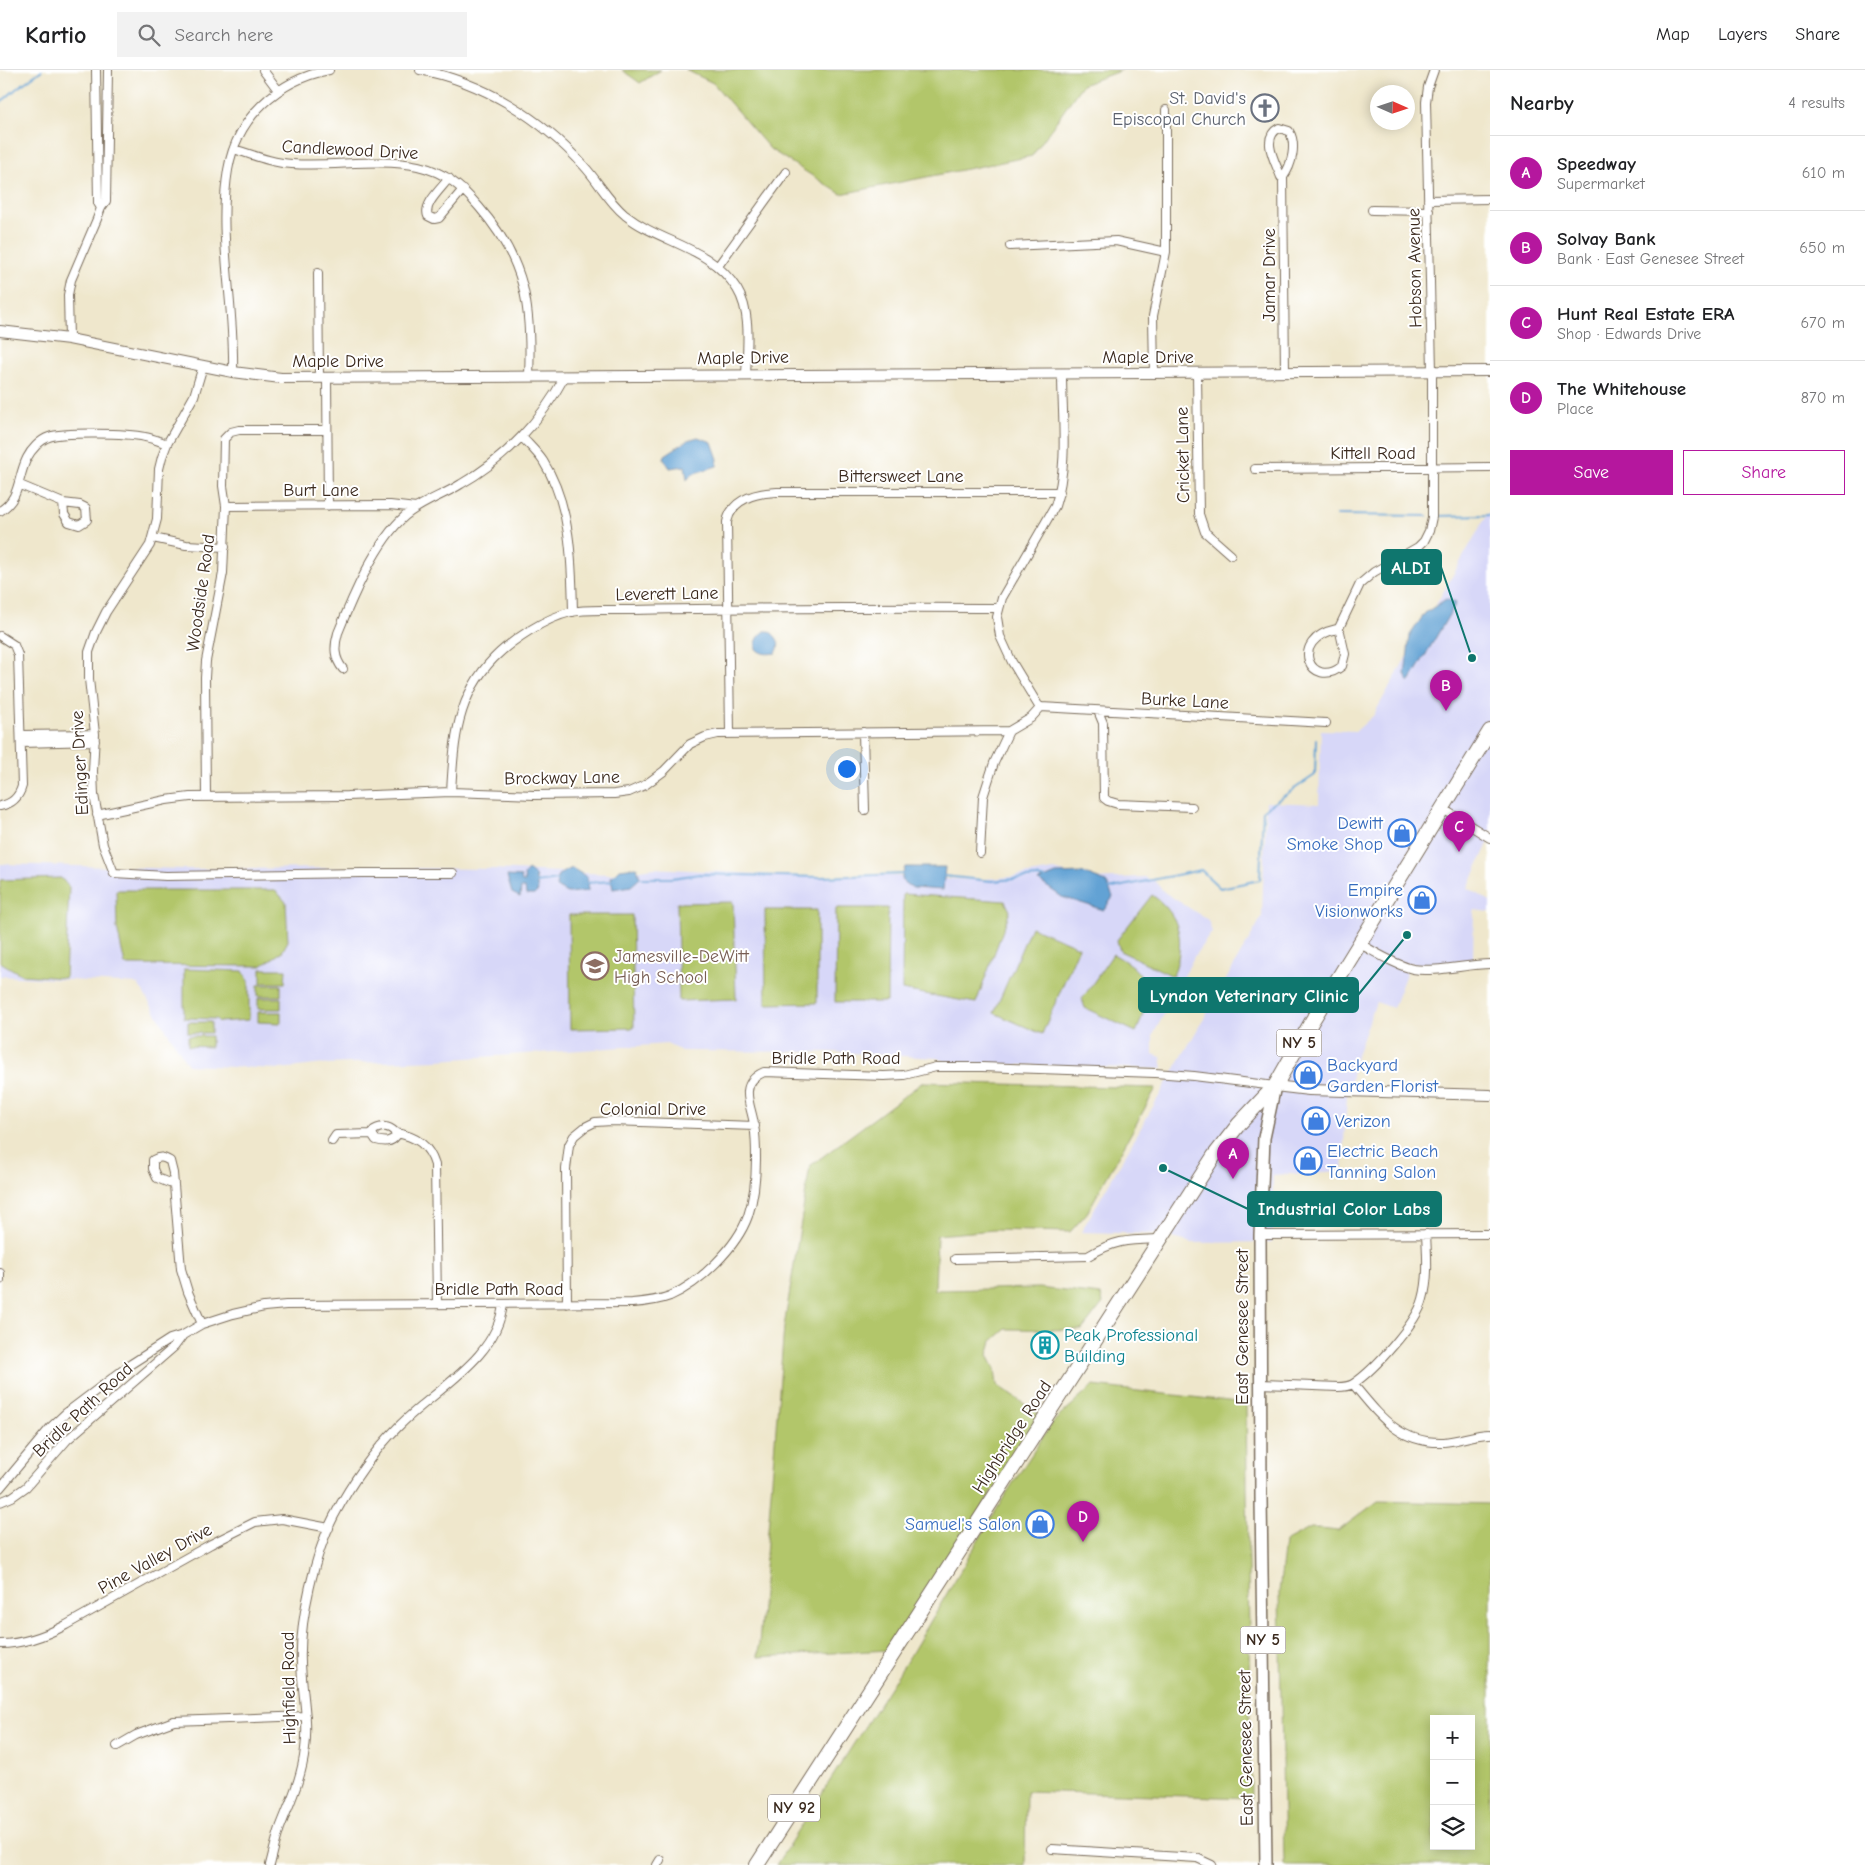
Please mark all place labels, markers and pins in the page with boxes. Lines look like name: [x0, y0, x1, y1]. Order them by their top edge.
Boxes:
place label: St. David's Episcopal Church: [1112, 88, 1246, 130]
church icon: St. David's Episcopal Church: [1250, 93, 1280, 123]
callout: ALDI: [1382, 550, 1441, 584]
pin: B: [1430, 670, 1462, 711]
pin: C: [1443, 811, 1475, 852]
place label: Dewitt Smoke Shop: [1287, 813, 1384, 855]
shop icon: Dewitt Smoke Shop: [1387, 818, 1417, 848]
place label: Empire Visionworks: [1315, 880, 1403, 922]
shop icon: Empire Visionworks: [1407, 885, 1437, 915]
place label: Jamesville-DeWitt High School: [614, 946, 750, 988]
school or university icon: Jamesville-DeWitt High School: [580, 951, 610, 981]
callout: Lyndon Veterinary Clinic: [1139, 978, 1358, 1012]
place label: Backyard Garden Florist: [1327, 1055, 1439, 1097]
shop icon: Backyard Garden Florist: [1293, 1060, 1323, 1090]
shop icon: Verizon: [1301, 1106, 1331, 1136]
place label: Verizon: [1335, 1111, 1391, 1132]
pin: A: [1217, 1138, 1249, 1179]
place label: Electric Beach Tanning Salon: [1327, 1141, 1438, 1183]
shop icon: Electric Beach Tanning Salon: [1293, 1146, 1323, 1176]
callout: Industrial Color Labs: [1248, 1192, 1441, 1226]
place label: Peak Professional Building: [1064, 1325, 1198, 1367]
building icon: Peak Professional Building: [1030, 1330, 1060, 1360]
pin: D: [1067, 1501, 1099, 1542]
shop icon: Samuel's Salon: [1025, 1509, 1055, 1539]
place label: Samuel's Salon: [905, 1514, 1021, 1535]

